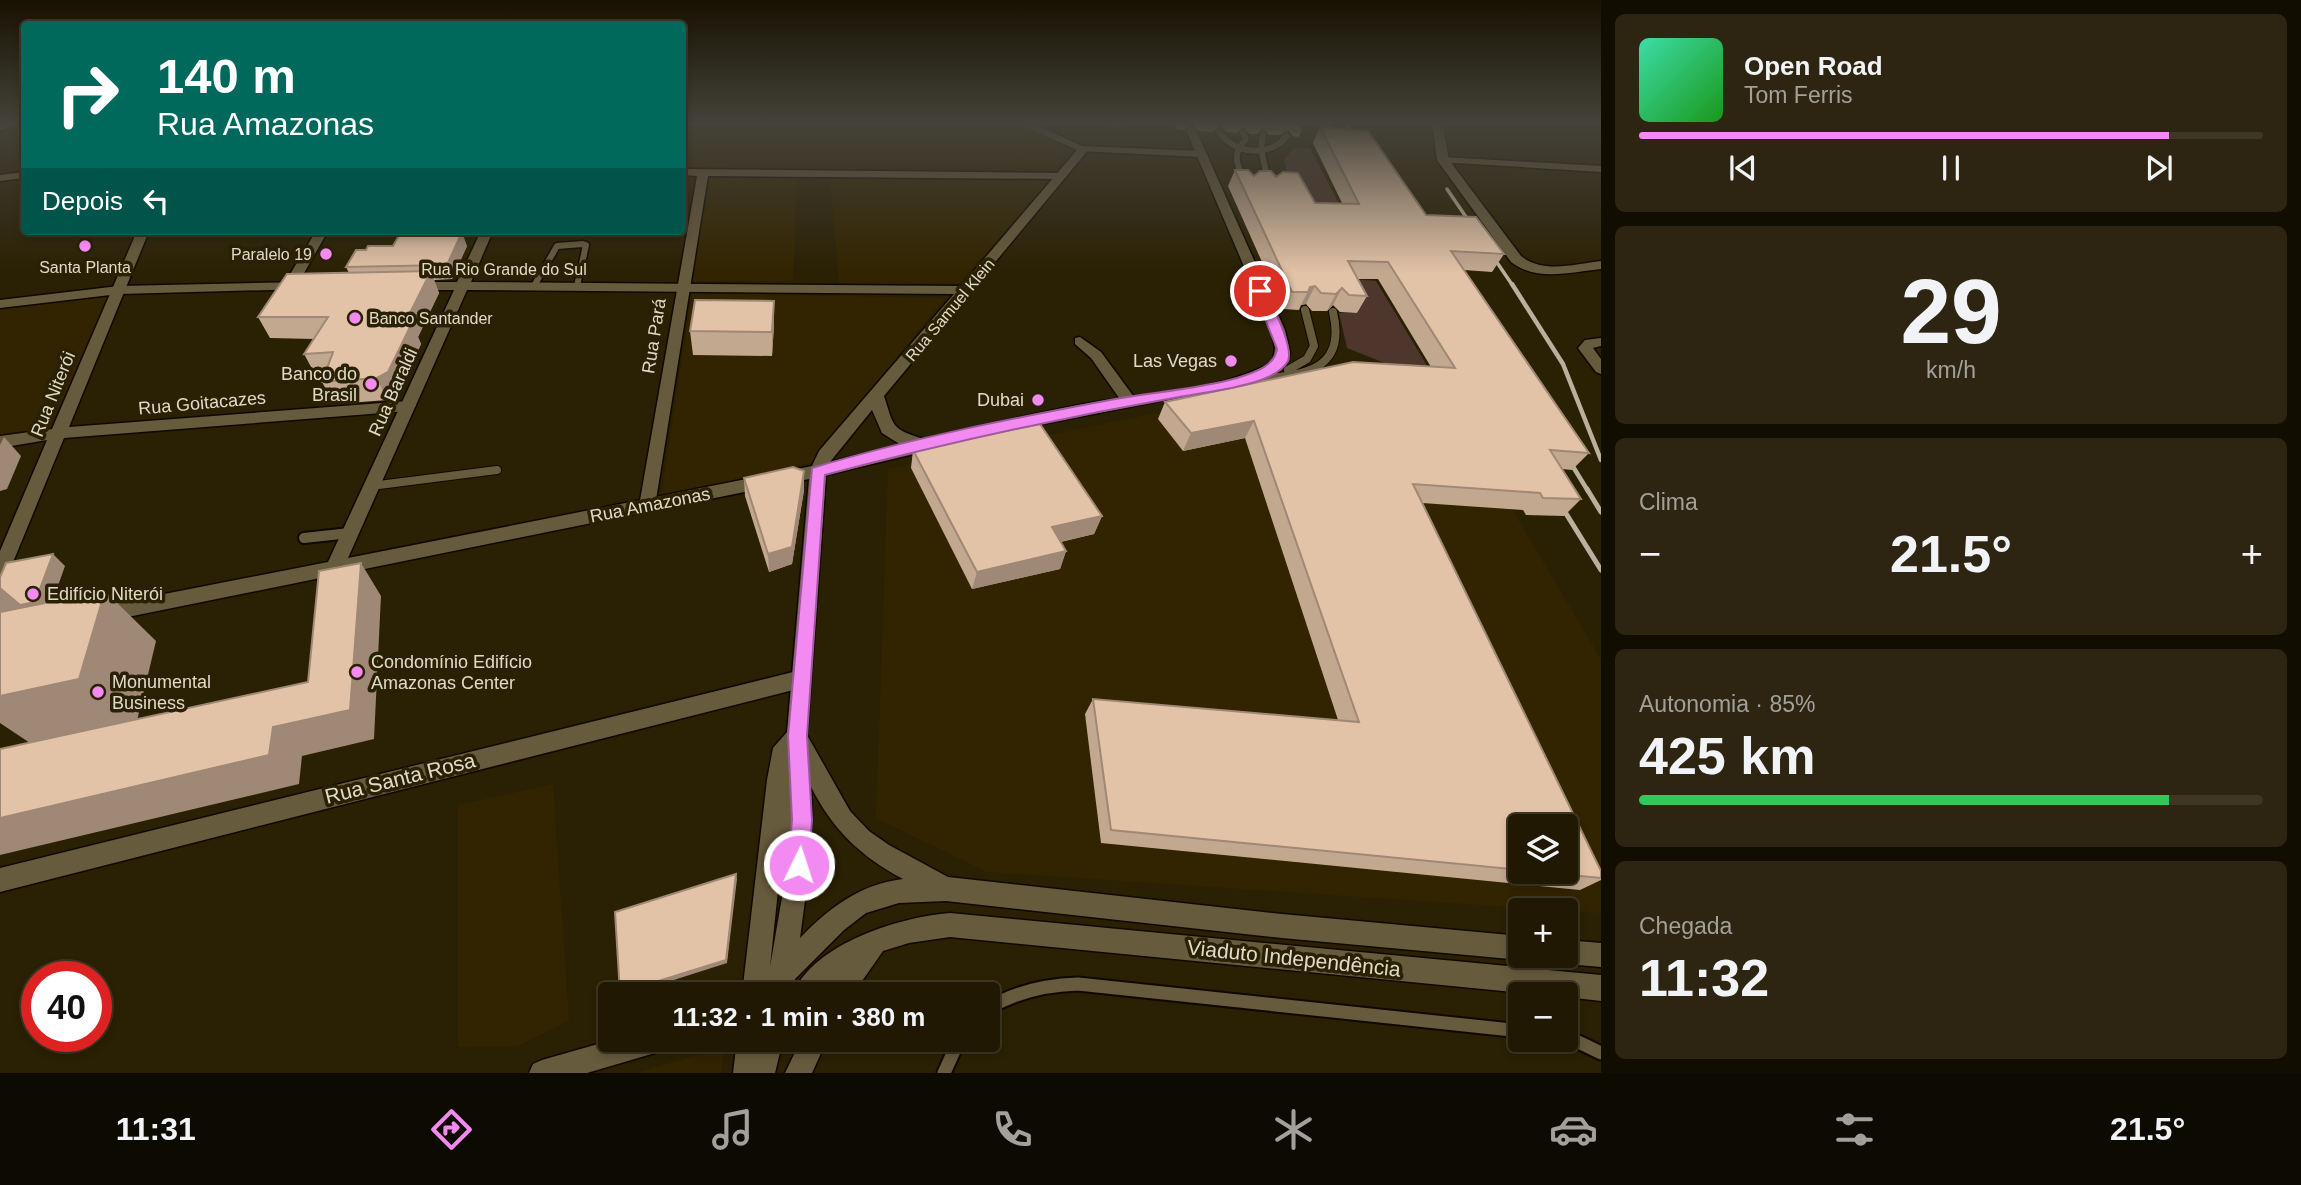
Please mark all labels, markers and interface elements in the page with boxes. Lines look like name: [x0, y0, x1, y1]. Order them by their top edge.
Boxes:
icon: right: [42, 49, 133, 140]
text: 140 m: [157, 49, 296, 103]
text: Open Road: [1744, 51, 1883, 81]
text: Tom Ferris: [1744, 82, 1853, 108]
text: Rua Amazonas: [157, 106, 374, 142]
icon: previous: [1724, 149, 1762, 187]
icon: pause: [1932, 149, 1970, 187]
icon: next: [2140, 149, 2178, 187]
icon: left: [137, 182, 175, 220]
text: Depois: [42, 186, 123, 216]
marker: Santa Planta: [77, 238, 93, 254]
place label: Paralelo 19: [231, 246, 312, 263]
marker: Paralelo 19: [318, 246, 334, 262]
street label: Rua Samuel Klein: [902, 255, 998, 365]
place label: Santa Planta: [39, 259, 131, 276]
street label: Rua Rio Grande do Sul: [421, 261, 587, 278]
pin: [1230, 261, 1290, 321]
text: 29: [1900, 261, 2002, 362]
icon: arrive: [1241, 272, 1279, 310]
street label: Rua Pará: [638, 296, 670, 375]
marker: Banco Santander: [347, 310, 363, 326]
place label: Banco Santander: [369, 310, 493, 327]
street label: Rua Baraldi: [365, 345, 421, 439]
street label: Rua Niterói: [27, 349, 79, 439]
place label: Las Vegas: [1133, 351, 1217, 371]
marker: Las Vegas: [1223, 353, 1239, 369]
text: km/h: [1926, 357, 1976, 383]
place label: Banco do Brasil: [281, 364, 357, 405]
marker: Banco do Brasil: [363, 376, 379, 392]
street label: Rua Goitacazes: [137, 387, 267, 419]
place label: Dubai: [977, 390, 1024, 410]
marker: Dubai: [1030, 392, 1046, 408]
street label: Rua Amazonas: [588, 484, 712, 526]
text: Clima: [1639, 489, 1698, 515]
text: 21.5°: [1890, 525, 2012, 583]
text: −: [1639, 533, 1661, 575]
text: +: [2241, 533, 2263, 575]
place label: Edifício Niterói: [47, 584, 163, 604]
marker: Edifício Niterói: [25, 586, 41, 602]
place label: Condomínio Edifício Amazonas Center: [371, 652, 532, 693]
marker: Condomínio Edifício Amazonas Center: [349, 664, 365, 680]
place label: Monumental Business: [112, 672, 211, 713]
marker: Monumental Business: [90, 684, 106, 700]
text: Autonomia · 85%: [1639, 691, 1815, 717]
text: 425 km: [1639, 727, 1815, 785]
street label: Rua Santa Rosa: [322, 748, 478, 808]
map controls: [1508, 814, 1578, 1052]
button: layers: [1508, 814, 1578, 884]
position arrow: [762, 828, 836, 902]
button: +: [1508, 898, 1578, 968]
text: Chegada: [1639, 913, 1732, 939]
street label: Viaduto Independência: [1186, 935, 1402, 981]
text: 11:32: [1639, 949, 1769, 1007]
speed limit sign: 40: [21, 961, 112, 1052]
button: −: [1508, 982, 1578, 1052]
text: 11:32 · 1 min · 380 m: [673, 1002, 925, 1032]
icon: directions: [427, 1105, 476, 1154]
icon: music: [708, 1105, 757, 1154]
icon: phone: [988, 1105, 1037, 1154]
icon: climate: [1269, 1105, 1318, 1154]
icon: car: [1549, 1105, 1598, 1154]
icon: filters: [1830, 1105, 1879, 1154]
text: 11:31: [116, 1111, 196, 1147]
text: 21.5°: [2110, 1111, 2185, 1147]

